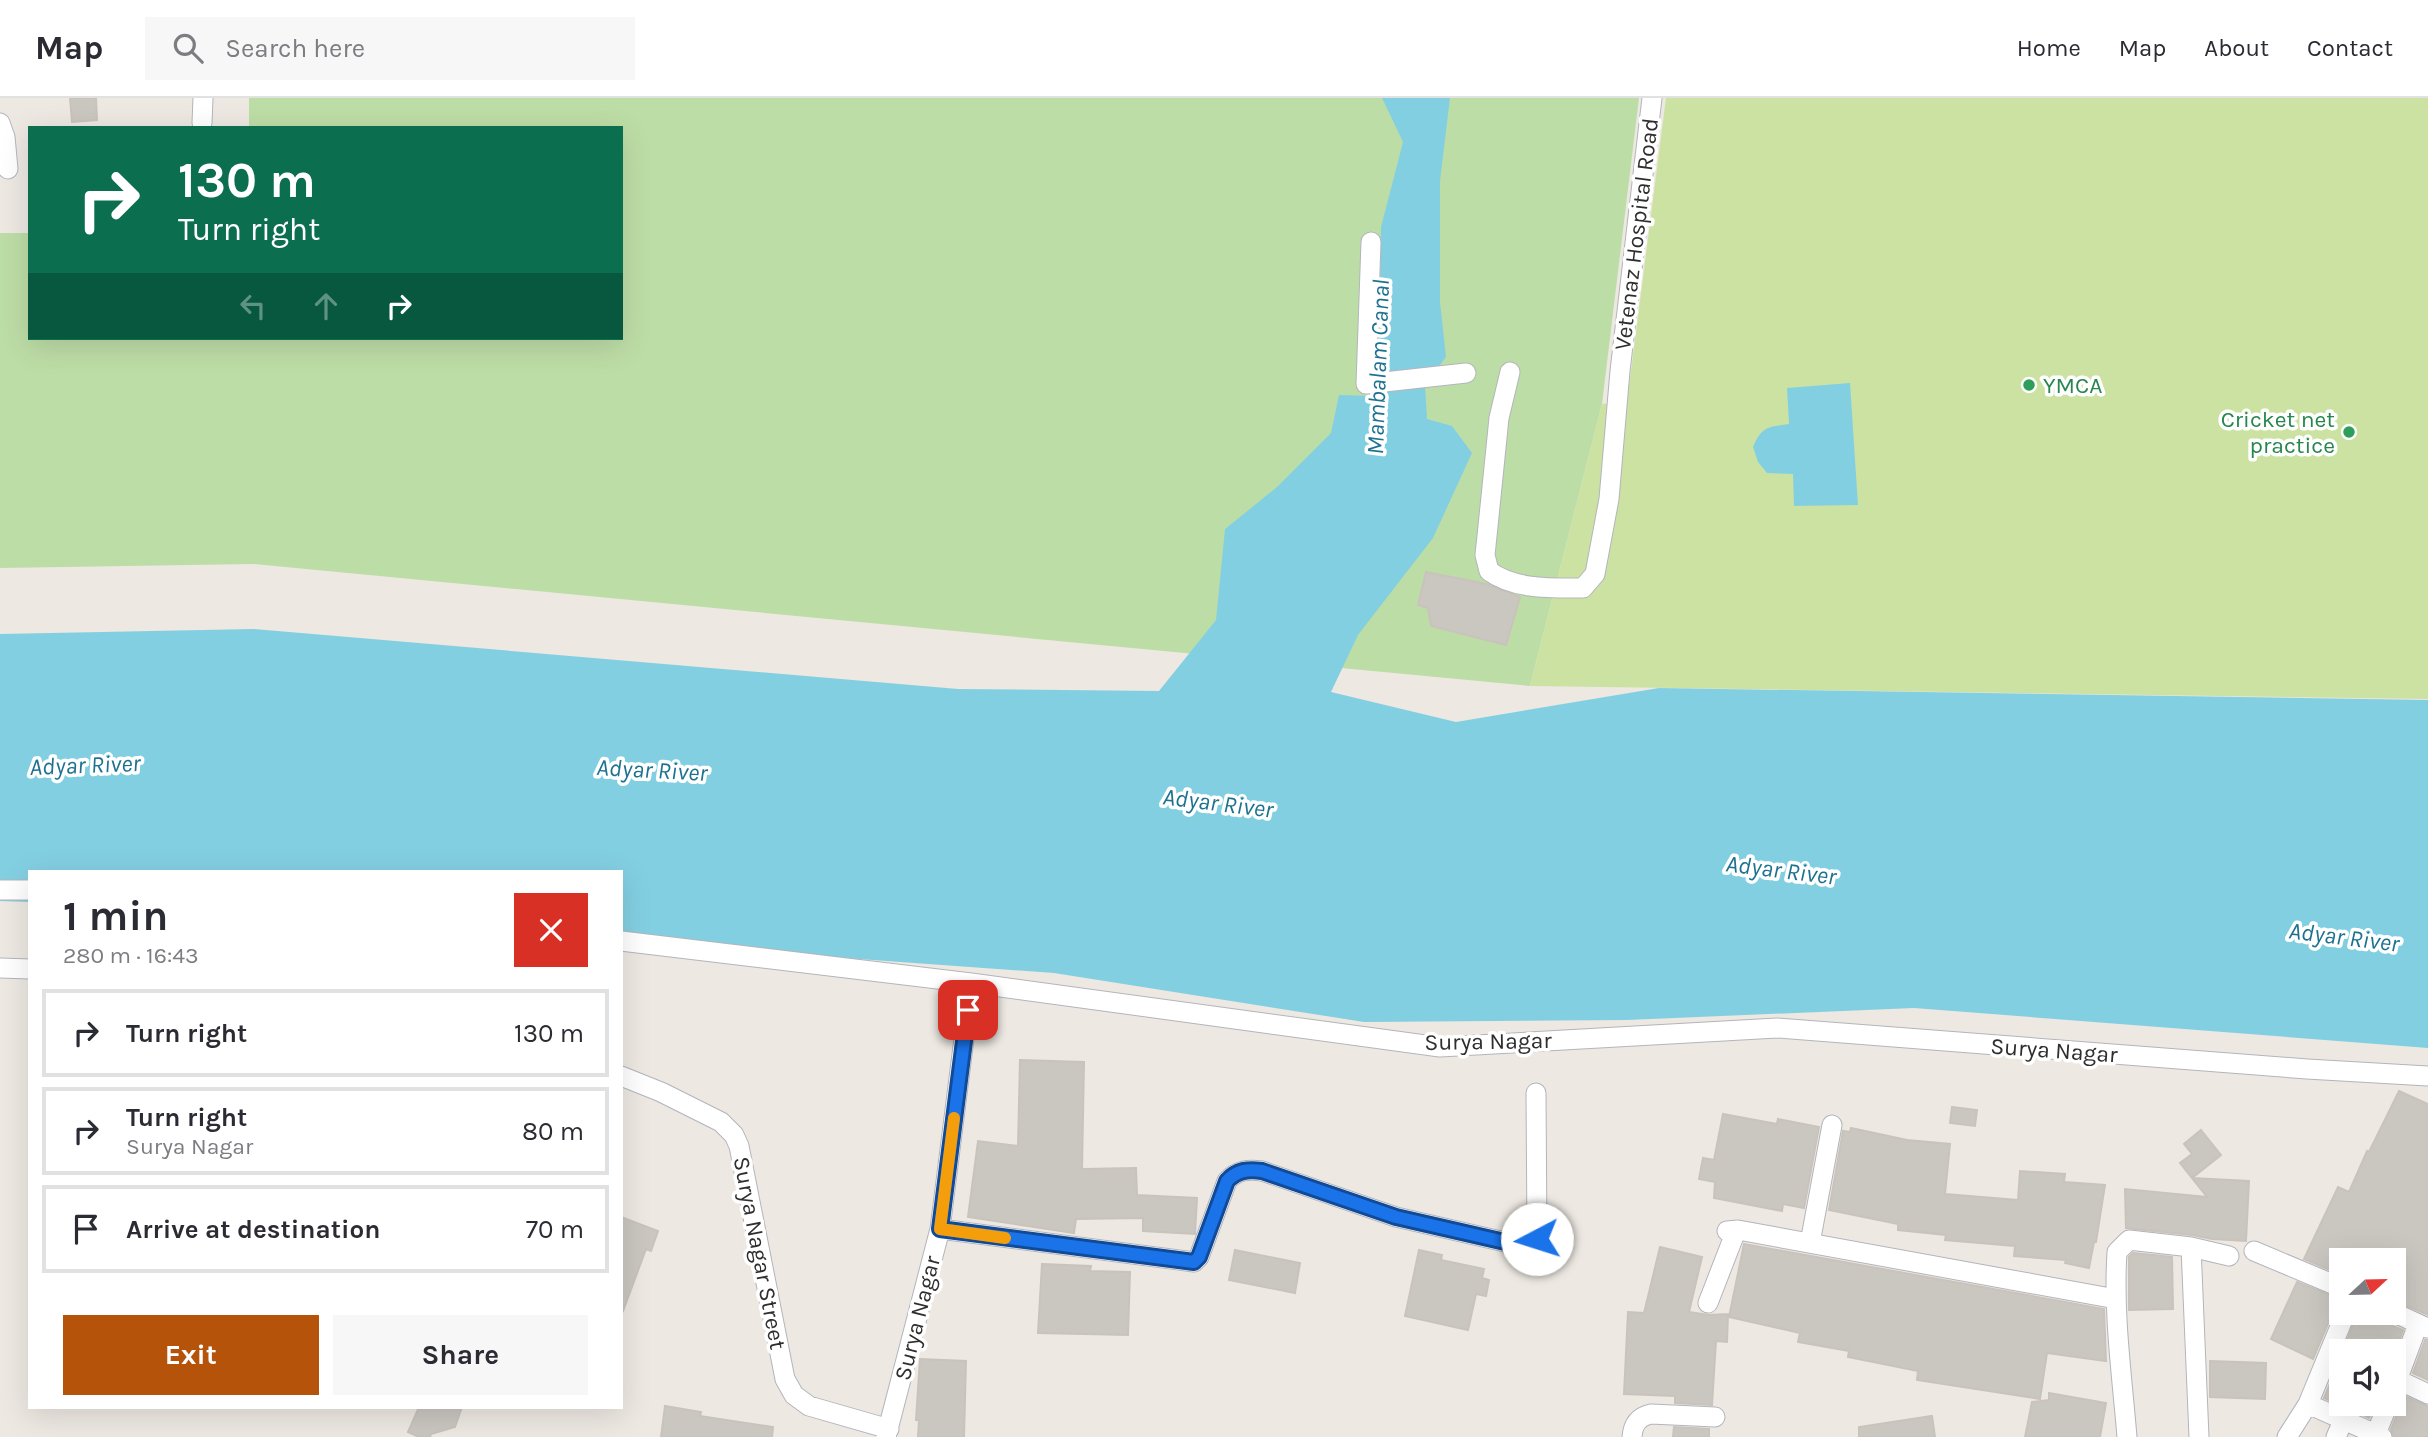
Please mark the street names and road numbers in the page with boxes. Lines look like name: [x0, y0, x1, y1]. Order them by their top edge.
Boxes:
street label: Vetenaz Hospital Road: [1609, 116, 1664, 352]
street label: Surya Nagar: [1424, 1027, 1553, 1056]
street label: Surya Nagar: [1990, 1033, 2119, 1068]
street label: Surya Nagar Street: [728, 1154, 792, 1352]
street label: Surya Nagar: [889, 1252, 946, 1383]

